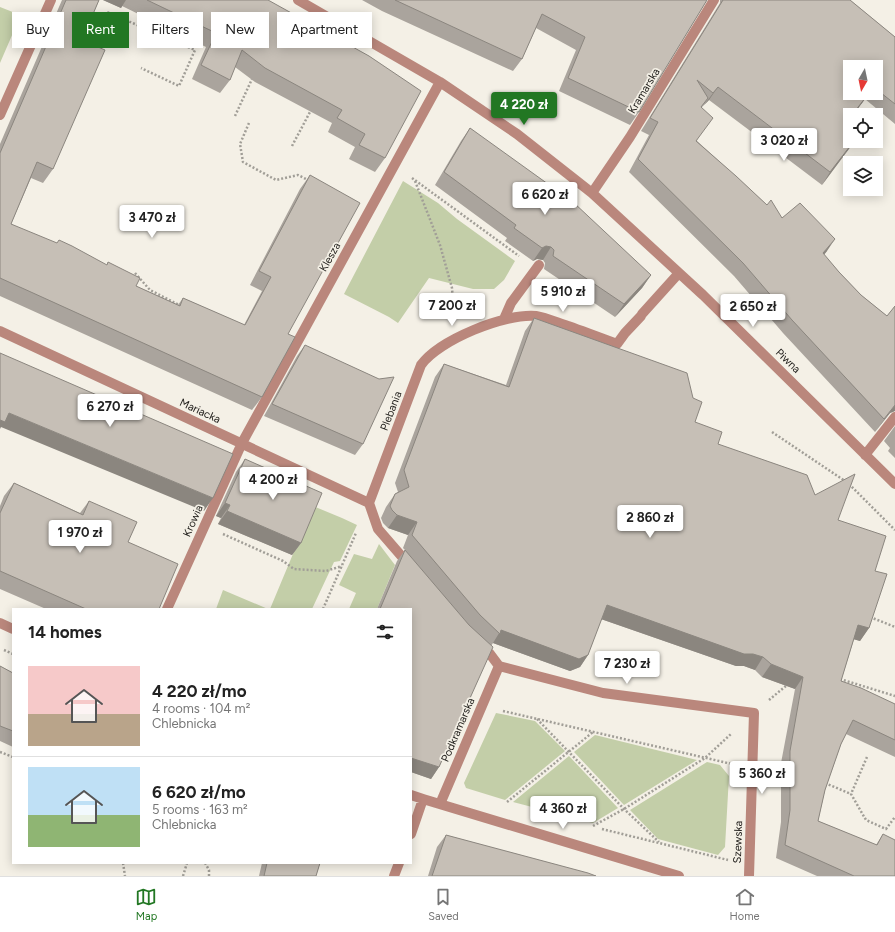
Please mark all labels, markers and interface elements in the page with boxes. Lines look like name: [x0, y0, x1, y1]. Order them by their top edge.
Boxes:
chip: Buy: [12, 12, 64, 48]
chip: Rent: [72, 12, 129, 48]
chip: Filters: [137, 12, 203, 48]
chip: New: [211, 12, 269, 48]
chip: Apartment: [277, 12, 372, 48]
north arrow: [843, 60, 883, 100]
map controls: [843, 60, 883, 196]
street label: Kramarska: [625, 66, 663, 116]
pin: 4 220 zł: [483, 92, 565, 126]
text: 4 220 zł: [500, 97, 548, 112]
button: locate: [843, 108, 883, 148]
pin: 3 020 zł: [743, 128, 825, 162]
text: 3 020 zł: [760, 133, 808, 148]
button: layers: [843, 156, 883, 196]
pin: 6 620 zł: [504, 182, 586, 216]
text: 6 620 zł: [521, 187, 569, 202]
pin: 3 470 zł: [111, 205, 193, 239]
text: 3 470 zł: [128, 210, 176, 225]
street label: Klesza: [317, 240, 343, 274]
pin: 5 910 zł: [522, 279, 604, 313]
text: 5 910 zł: [540, 284, 586, 299]
pin: 7 200 zł: [411, 293, 493, 327]
pin: 2 650 zł: [712, 294, 794, 328]
text: 7 200 zł: [428, 298, 476, 313]
text: 2 650 zł: [729, 299, 777, 314]
street label: Piwna: [773, 346, 803, 376]
street label: Plebania: [378, 389, 404, 433]
pin: 6 270 zł: [69, 394, 151, 428]
street label: Mariacka: [178, 396, 222, 426]
text: 6 270 zł: [87, 399, 133, 414]
pin: 4 200 zł: [232, 467, 314, 501]
text: 4 200 zł: [249, 472, 297, 487]
street label: Krowia: [180, 503, 206, 539]
pin: 2 860 zł: [609, 505, 691, 539]
text: 2 860 zł: [626, 510, 674, 525]
pin: 1 970 zł: [39, 520, 121, 554]
text: 1 970 zł: [58, 525, 102, 540]
icon: filters: [374, 621, 396, 643]
text: 14 homes: [28, 622, 102, 642]
pin: 7 230 zł: [586, 651, 668, 685]
text: 7 230 zł: [604, 656, 650, 671]
text: 4 220 zł/mo: [152, 681, 247, 701]
icon: home: [60, 682, 108, 730]
street label: Podkramarska: [439, 696, 477, 764]
text: 4 rooms · 104 m²: [152, 701, 250, 716]
text: Chlebnicka: [152, 716, 216, 731]
pin: 5 360 zł: [721, 761, 803, 795]
text: 5 360 zł: [739, 766, 785, 781]
text: 6 620 zł/mo: [152, 782, 246, 802]
icon: home: [60, 783, 108, 831]
pin: 4 360 zł: [522, 796, 604, 830]
text: 4 360 zł: [539, 801, 587, 816]
text: 5 rooms · 163 m²: [152, 802, 248, 817]
text: Chlebnicka: [152, 817, 216, 832]
street label: Szewska: [731, 820, 745, 864]
tab: Map: [135, 886, 157, 923]
tab: Saved: [428, 886, 459, 923]
tab: Home: [730, 886, 760, 923]

